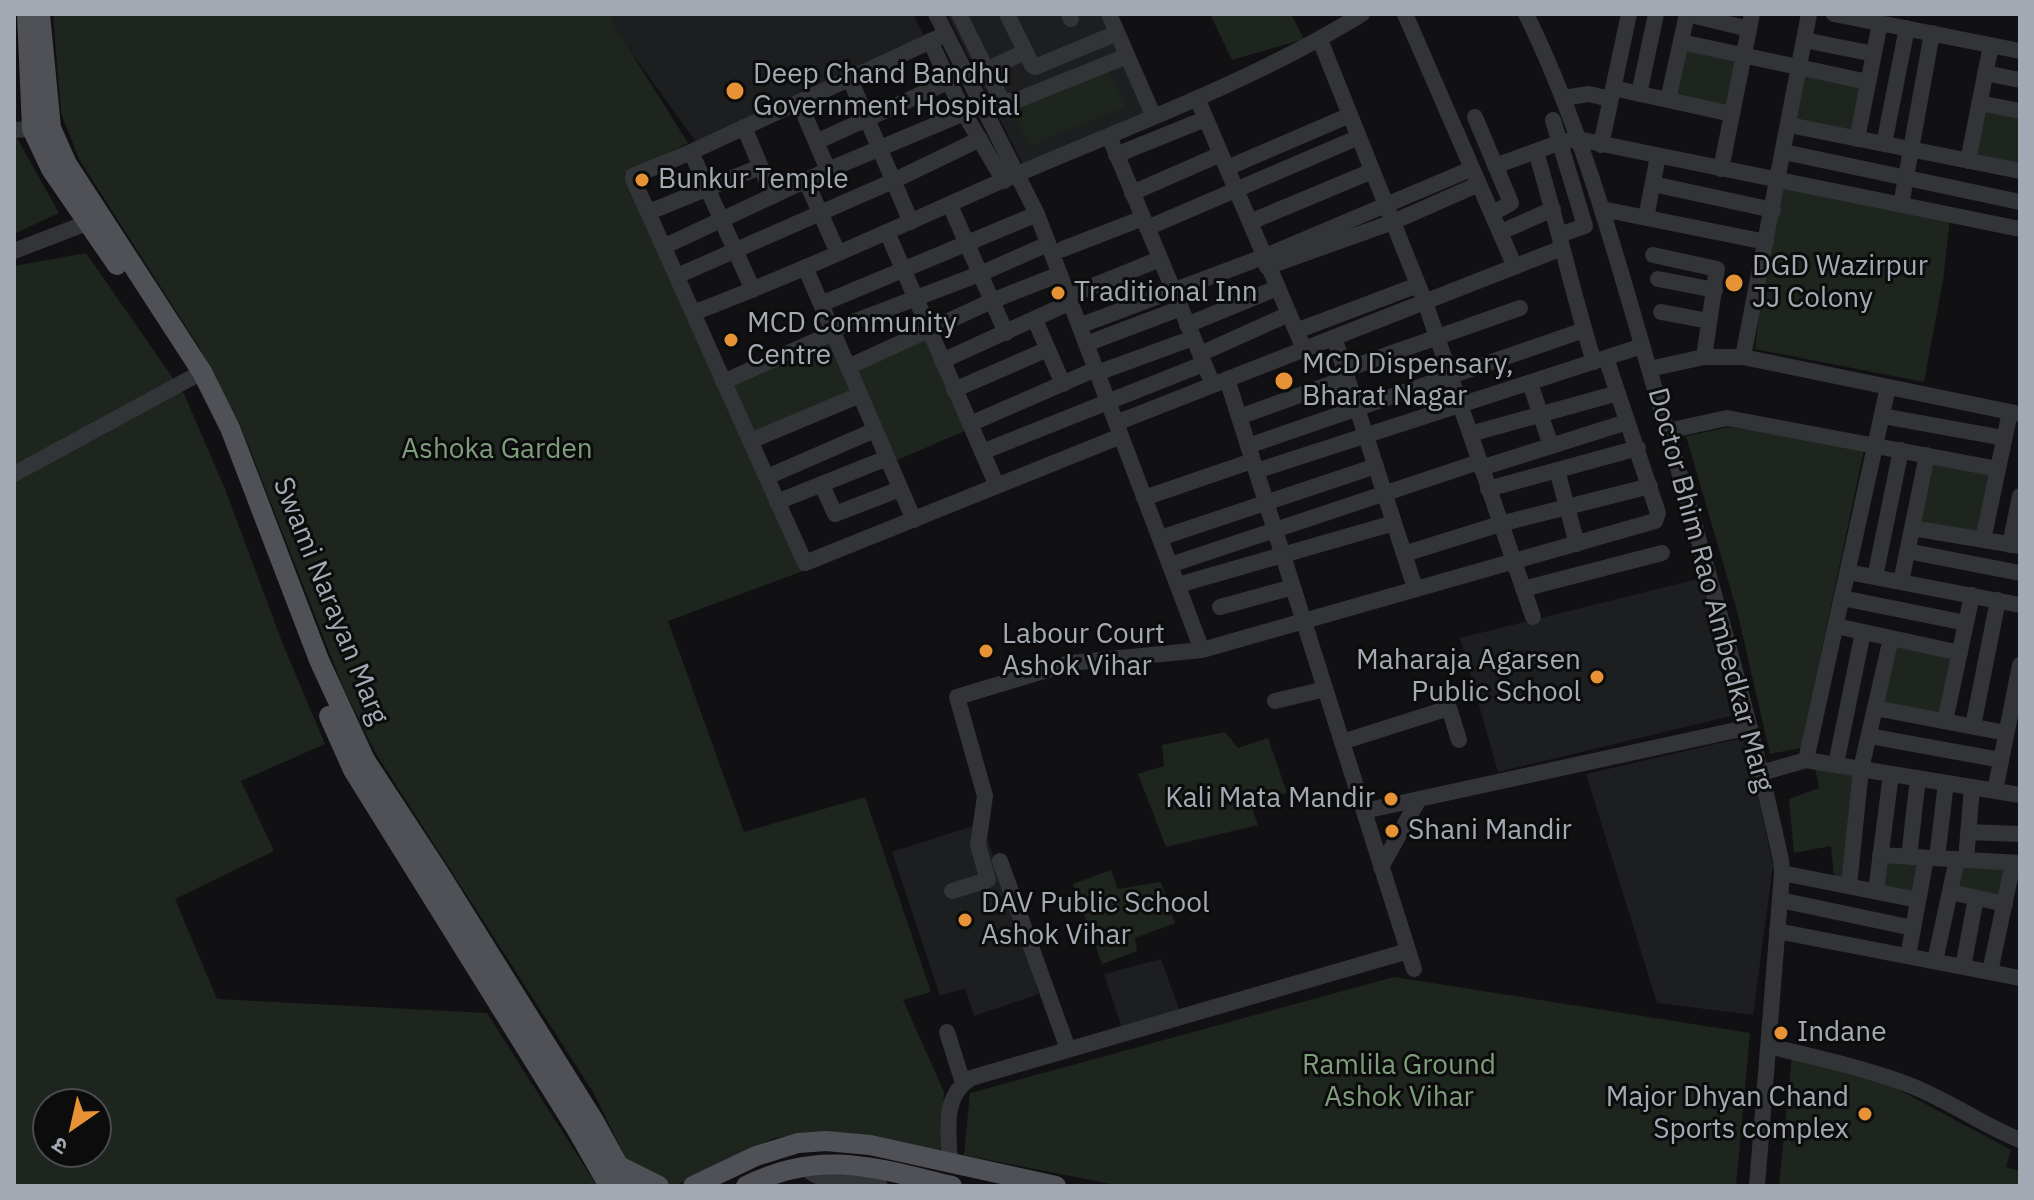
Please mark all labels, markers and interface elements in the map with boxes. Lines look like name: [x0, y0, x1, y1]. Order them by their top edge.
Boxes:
place label: Deep Chand Bandhu Government Hospital: [753, 58, 1020, 124]
marker: Deep Chand Bandhu Government Hospital: [724, 80, 746, 102]
place label: Bunkur Temple: [658, 163, 849, 197]
marker: Bunkur Temple: [633, 171, 651, 189]
place label: DGD Wazirpur JJ Colony: [1752, 250, 1928, 316]
marker: DGD Wazirpur JJ Colony: [1723, 272, 1745, 294]
place label: Traditional Inn: [1074, 276, 1258, 310]
marker: Traditional Inn: [1049, 284, 1067, 302]
place label: MCD Community Centre: [747, 307, 957, 373]
marker: MCD Community Centre: [722, 331, 740, 349]
place label: MCD Dispensary, Bharat Nagar: [1302, 348, 1514, 414]
marker: MCD Dispensary, Bharat Nagar: [1273, 370, 1295, 392]
street label: Doctor Bhim Rao Ambedkar Marg: [1640, 384, 1780, 796]
park label: Ashoka Garden: [401, 433, 593, 467]
street label: Swami Narayan Marg: [265, 473, 395, 729]
place label: Labour Court Ashok Vihar: [1002, 618, 1165, 684]
marker: Labour Court Ashok Vihar: [977, 642, 995, 660]
place label: Maharaja Agarsen Public School: [1356, 644, 1581, 710]
marker: Maharaja Agarsen Public School: [1588, 668, 1606, 686]
place label: Kali Mata Mandir: [1165, 782, 1375, 816]
marker: Kali Mata Mandir: [1382, 790, 1400, 808]
place label: Shani Mandir: [1408, 814, 1572, 848]
marker: Shani Mandir: [1383, 822, 1401, 840]
place label: DAV Public School Ashok Vihar: [981, 887, 1210, 953]
marker: DAV Public School Ashok Vihar: [956, 911, 974, 929]
place label: Indane: [1797, 1016, 1887, 1050]
marker: Indane: [1772, 1024, 1790, 1042]
park label: Ramlila Ground Ashok Vihar: [1302, 1049, 1496, 1115]
place label: Major Dhyan Chand Sports complex: [1606, 1081, 1849, 1147]
north arrow: [32, 1088, 112, 1168]
marker: Major Dhyan Chand Sports complex: [1856, 1105, 1874, 1123]
text: उ: [46, 1131, 73, 1162]

